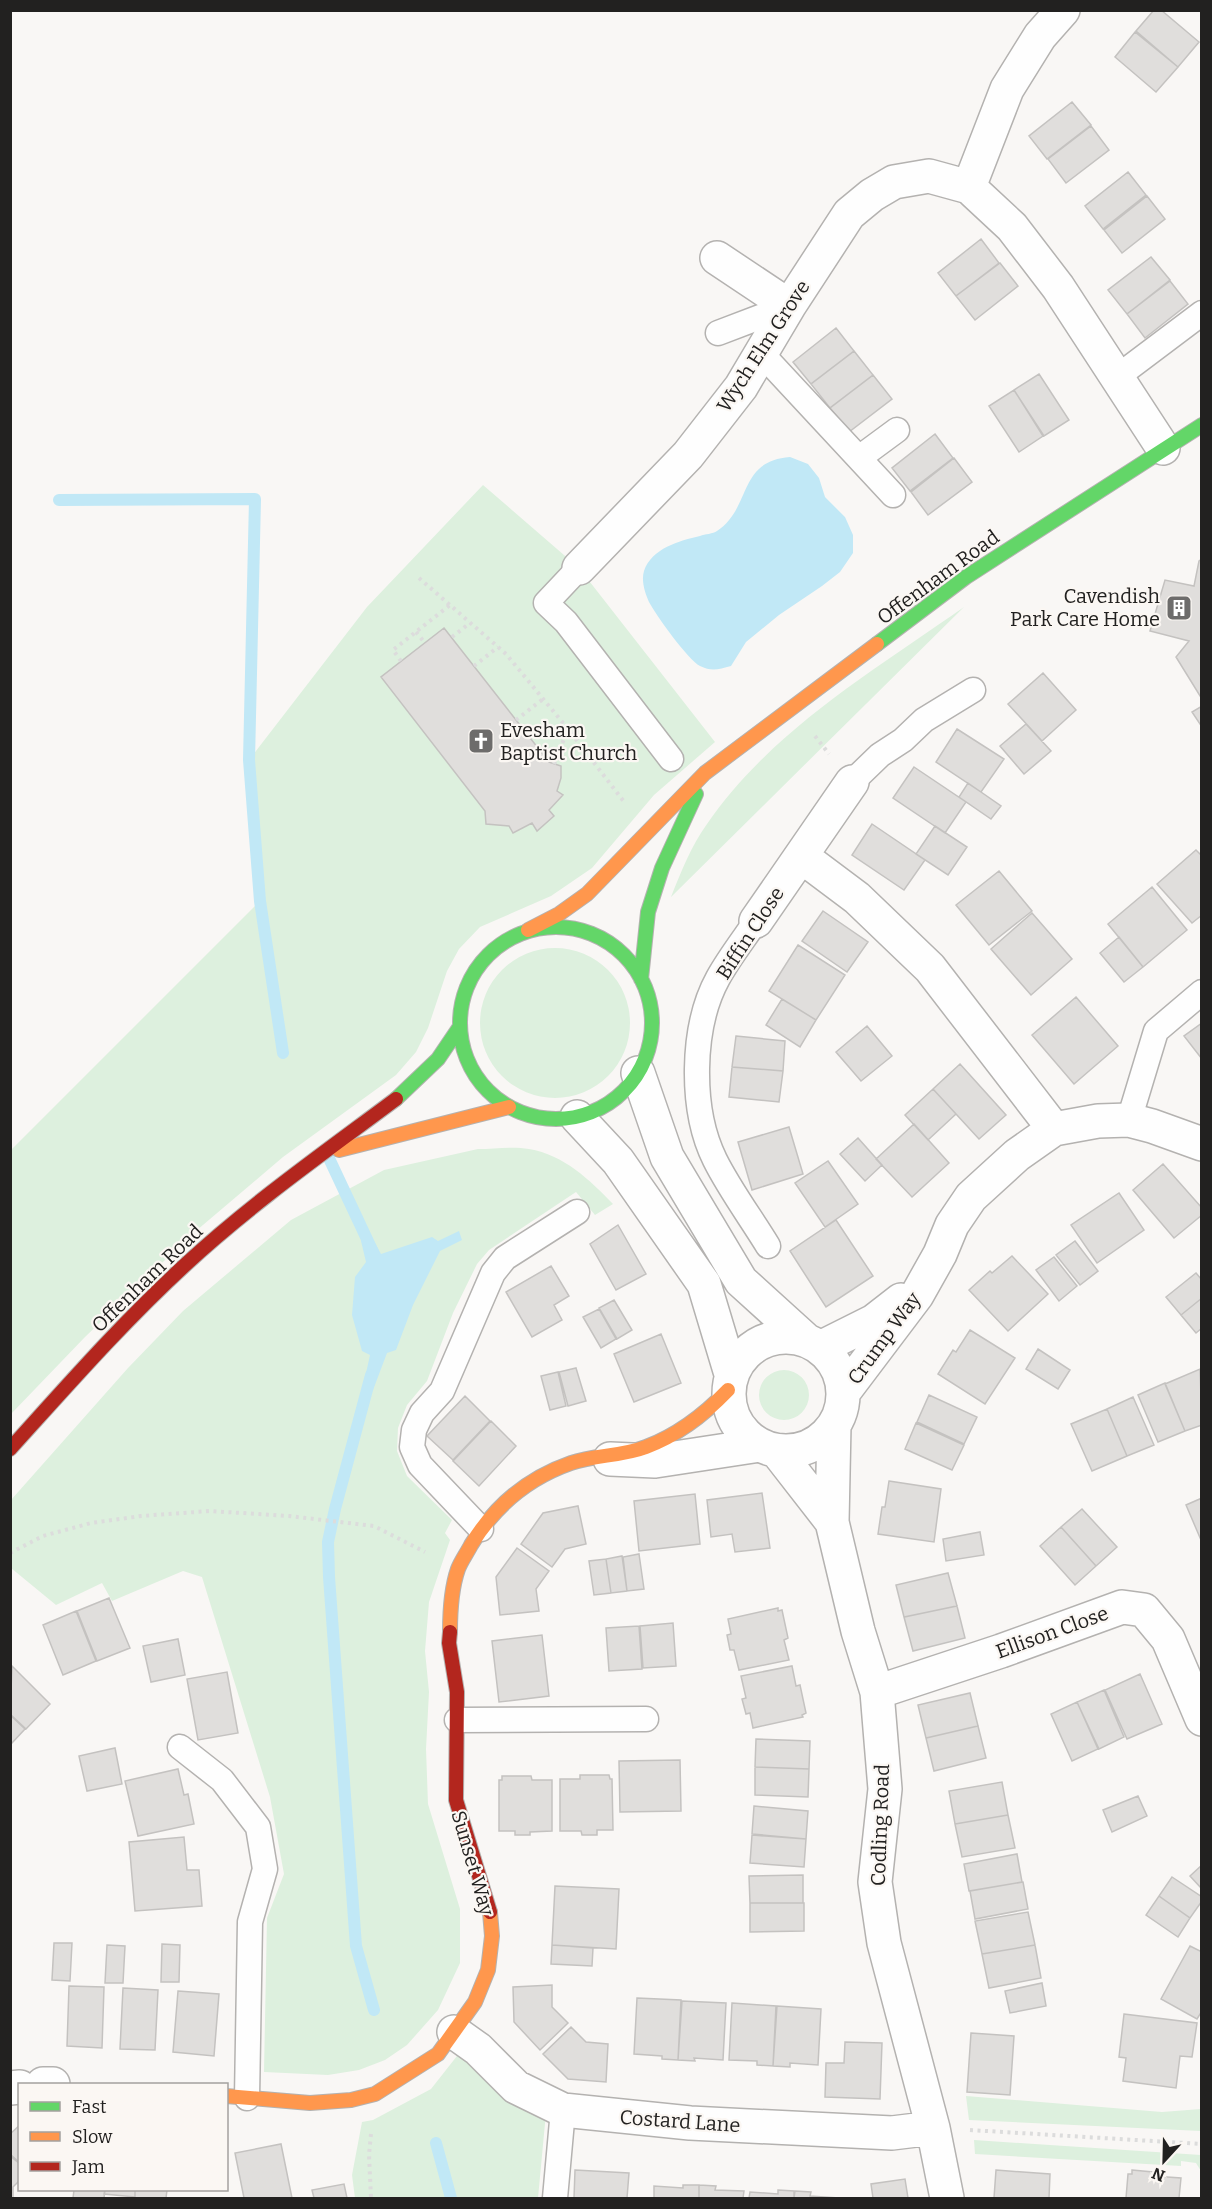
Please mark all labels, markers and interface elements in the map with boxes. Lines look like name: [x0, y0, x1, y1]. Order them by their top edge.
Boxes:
street label: Wych Elm Grove: [711, 276, 815, 416]
street label: Offenham Road: [872, 525, 1004, 629]
place label: Cavendish Park Care Home: [1010, 584, 1161, 631]
building icon: Cavendish Park Care Home: [1164, 593, 1194, 623]
place label: Evesham Baptist Church: [500, 718, 638, 765]
church icon: Evesham Baptist Church: [466, 726, 496, 756]
street label: Biffin Close: [711, 882, 789, 984]
street label: Offenham Road: [86, 1219, 208, 1337]
street label: Crump Way: [842, 1287, 926, 1389]
street label: Ellison Close: [993, 1601, 1111, 1663]
street label: Codling Road: [866, 1763, 894, 1887]
street label: Sunset Way: [447, 1808, 500, 1919]
legend: [18, 2083, 228, 2191]
text: Fast: [72, 2096, 107, 2118]
street label: Costard Lane: [619, 2105, 741, 2137]
text: Slow: [72, 2126, 113, 2148]
north arrow: [1134, 2131, 1194, 2191]
text: Jam: [71, 2156, 105, 2178]
text: N: [1149, 2163, 1168, 2186]

